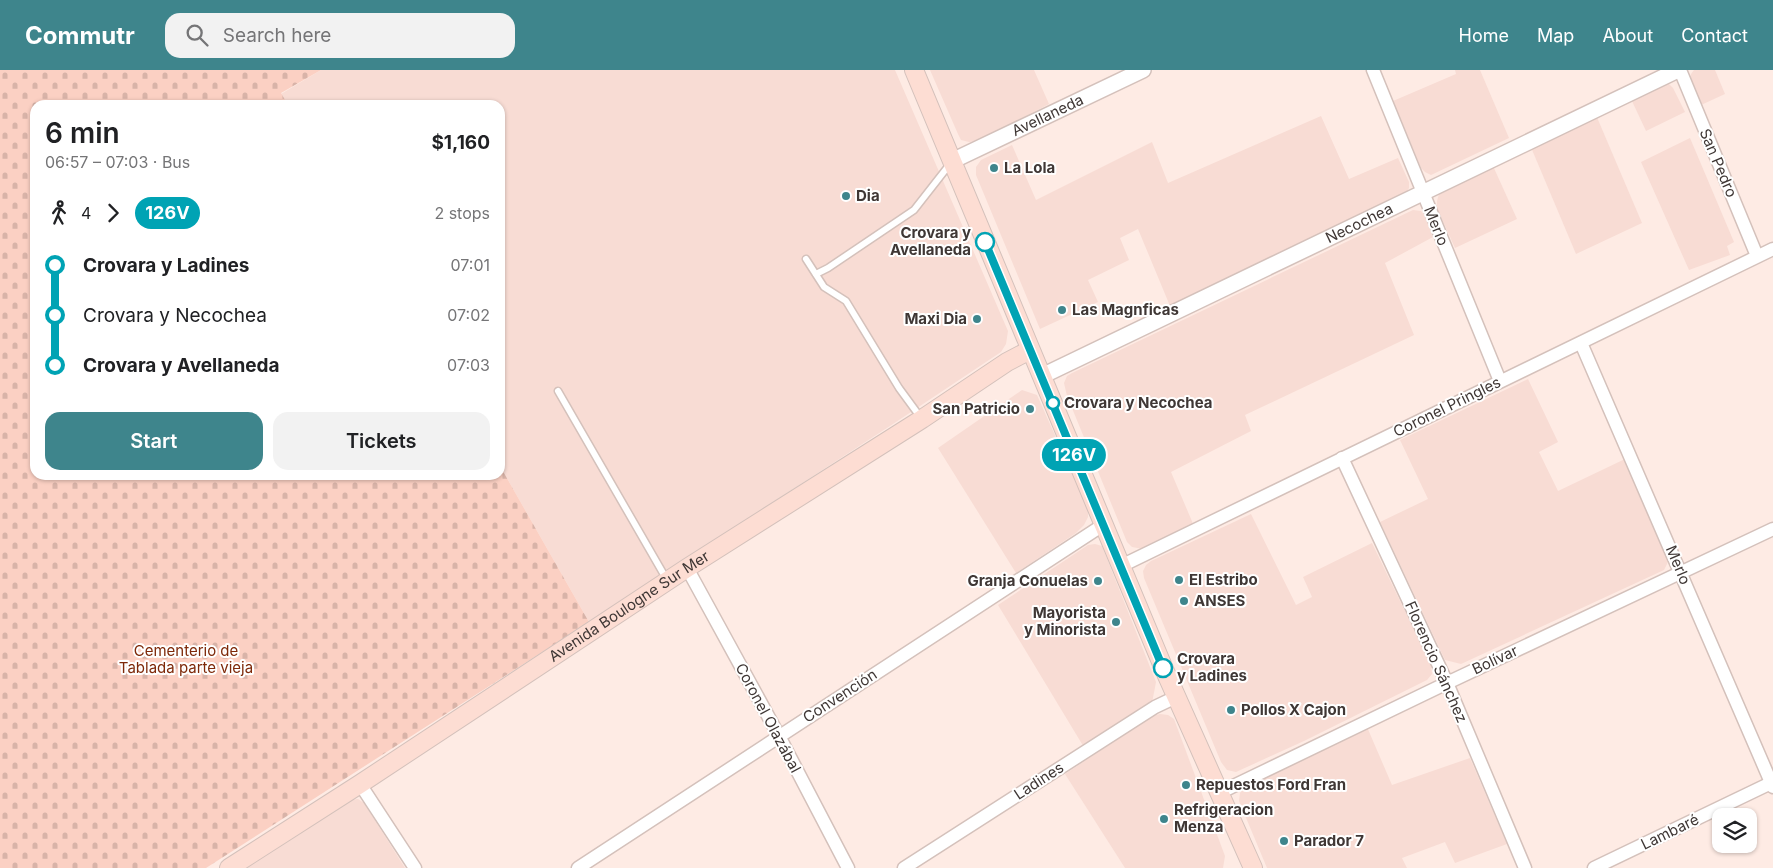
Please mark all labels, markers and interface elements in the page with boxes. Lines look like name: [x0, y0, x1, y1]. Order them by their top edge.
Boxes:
search box: [165, 13, 515, 58]
text: Commutr: [25, 21, 135, 50]
icon: search: [183, 21, 211, 49]
text: Search here: [223, 24, 331, 47]
text: Home: [1459, 25, 1509, 46]
text: Map: [1537, 25, 1574, 46]
text: About: [1602, 25, 1653, 46]
text: Contact: [1681, 25, 1748, 46]
street label: Avellaneda: [1009, 90, 1086, 140]
text: 6 min: [45, 116, 120, 150]
street label: San Pedro: [1695, 126, 1741, 200]
text: $1,160: [431, 131, 490, 154]
text: 06:57 – 07:03 · Bus: [45, 152, 190, 172]
place label: La Lola: [1004, 158, 1055, 177]
marker: La Lola: [988, 162, 1000, 174]
place label: Dia: [856, 186, 880, 205]
marker: Dia: [840, 190, 852, 202]
icon: walk: [45, 199, 73, 227]
icon: forward: [99, 199, 127, 227]
street label: Necochea: [1322, 199, 1396, 247]
text: 126V: [145, 202, 190, 223]
text: 4: [81, 203, 91, 223]
text: 2 stops: [434, 203, 490, 223]
street label: Merlo: [1420, 203, 1453, 248]
place label: Crovara y Avellaneda: [890, 223, 971, 259]
marker: Crovara y Avellaneda: [975, 232, 995, 252]
text: Crovara y Ladines: [83, 254, 250, 277]
text: 07:01: [450, 255, 490, 275]
place label: Las Magnficas: [1072, 300, 1179, 319]
text: Crovara y Necochea: [83, 304, 267, 327]
marker: Las Magnficas: [1056, 304, 1068, 316]
text: 07:02: [447, 305, 490, 325]
place label: Maxi Dia: [904, 309, 967, 328]
marker: Maxi Dia: [971, 313, 983, 325]
text: Crovara y Avellaneda: [83, 354, 280, 377]
text: 07:03: [447, 355, 490, 375]
street label: Coronel Pringles: [1390, 372, 1504, 441]
place label: Crovara y Necochea: [1064, 393, 1212, 412]
marker: Crovara y Necochea: [1046, 396, 1060, 410]
place label: San Patricio: [932, 399, 1020, 418]
marker: San Patricio: [1024, 403, 1036, 415]
button: Start: [45, 412, 263, 470]
button: Tickets: [273, 412, 490, 470]
line badge: 126V: [1039, 439, 1109, 471]
text: 126V: [1052, 444, 1096, 465]
street label: Merlo: [1662, 542, 1695, 587]
street label: Avenida Boulogne Sur Mer: [545, 546, 713, 666]
place label: El Estribo: [1189, 570, 1258, 589]
place label: Granja Conuelas: [967, 571, 1088, 590]
marker: El Estribo: [1173, 574, 1185, 586]
marker: Granja Conuelas: [1092, 575, 1104, 587]
place label: ANSES: [1194, 591, 1246, 610]
marker: ANSES: [1178, 595, 1190, 607]
street label: Florencio Sánchez: [1401, 598, 1472, 726]
place label: Mayorista y Minorista: [1024, 603, 1106, 639]
marker: Mayorista y Minorista: [1110, 616, 1122, 628]
park label: Cementerio de Tablada parte vieja: [119, 641, 253, 677]
street label: Bolívar: [1469, 641, 1521, 678]
place label: Crovara y Ladines: [1177, 649, 1247, 685]
marker: Crovara y Ladines: [1153, 658, 1173, 678]
street label: Coronel Olazábal: [732, 660, 805, 776]
street label: Convención: [799, 665, 880, 727]
place label: Pollos X Cajon: [1241, 700, 1346, 719]
marker: Pollos X Cajon: [1225, 704, 1237, 716]
street label: Ladines: [1010, 758, 1067, 804]
place label: Repuestos Ford Fran: [1196, 775, 1346, 794]
marker: Repuestos Ford Fran: [1180, 779, 1192, 791]
place label: Refrigeracion Menza: [1174, 800, 1273, 836]
map controls: [1712, 808, 1757, 853]
button: layers: [1712, 808, 1757, 853]
street label: Lambaré: [1638, 809, 1702, 854]
marker: Refrigeracion Menza: [1158, 813, 1170, 825]
place label: Parador 7: [1294, 831, 1364, 850]
marker: Parador 7: [1278, 835, 1290, 847]

